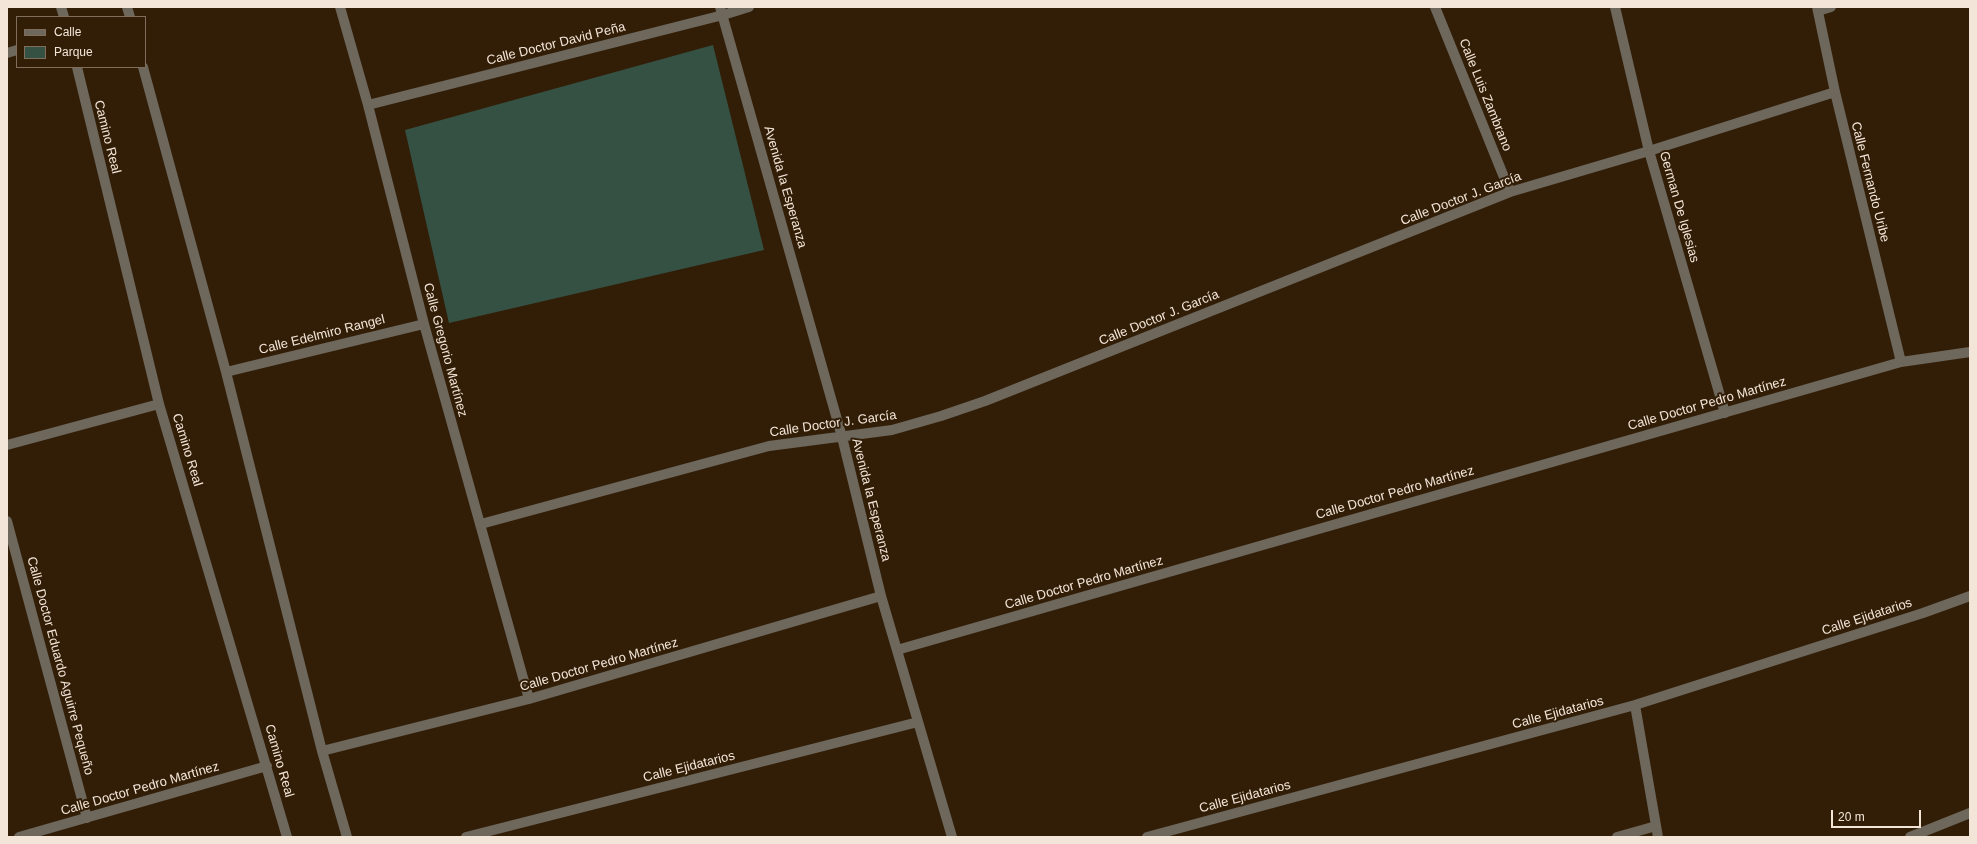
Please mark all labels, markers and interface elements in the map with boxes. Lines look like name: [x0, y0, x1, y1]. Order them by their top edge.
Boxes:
legend: [16, 16, 146, 68]
street label: Calle Doctor David Peña: [485, 19, 627, 69]
text: Calle: [54, 25, 81, 39]
street label: Calle Luis Zambrano: [1455, 36, 1515, 154]
text: Parque: [54, 45, 93, 59]
street label: Camino Real: [90, 99, 124, 175]
street label: Calle Fernando Uribe: [1847, 120, 1893, 244]
street label: Avenida la Esperanza: [760, 124, 810, 250]
street label: German De Iglesias: [1656, 150, 1702, 264]
street label: Calle Doctor J. García: [1399, 169, 1523, 229]
street label: Calle Gregorio Martínez: [420, 281, 470, 419]
street label: Calle Doctor J. García: [1097, 287, 1221, 349]
street label: Calle Edelmiro Rangel: [257, 312, 387, 358]
street label: Calle Doctor Pedro Martínez: [1626, 374, 1788, 434]
street label: Calle Doctor J. García: [769, 407, 897, 441]
street label: Camino Real: [169, 412, 205, 488]
street label: Avenida la Esperanza: [848, 437, 894, 563]
street label: Calle Doctor Pedro Martínez: [1314, 463, 1476, 523]
street label: Calle Doctor Pedro Martínez: [1003, 553, 1165, 613]
street label: Calle Doctor Eduardo Aguirre Pequeño: [23, 555, 97, 777]
street label: Calle Ejidatarios: [1820, 595, 1914, 639]
street label: Calle Doctor Pedro Martínez: [518, 635, 680, 695]
street label: Calle Ejidatarios: [1511, 693, 1605, 733]
street label: Camino Real: [261, 723, 297, 799]
street label: Calle Ejidatarios: [642, 748, 736, 786]
street label: Calle Doctor Pedro Martínez: [59, 759, 221, 819]
street label: Calle Ejidatarios: [1198, 777, 1292, 817]
scale bar: [1833, 802, 1923, 828]
text: 20 m: [1838, 810, 1865, 824]

